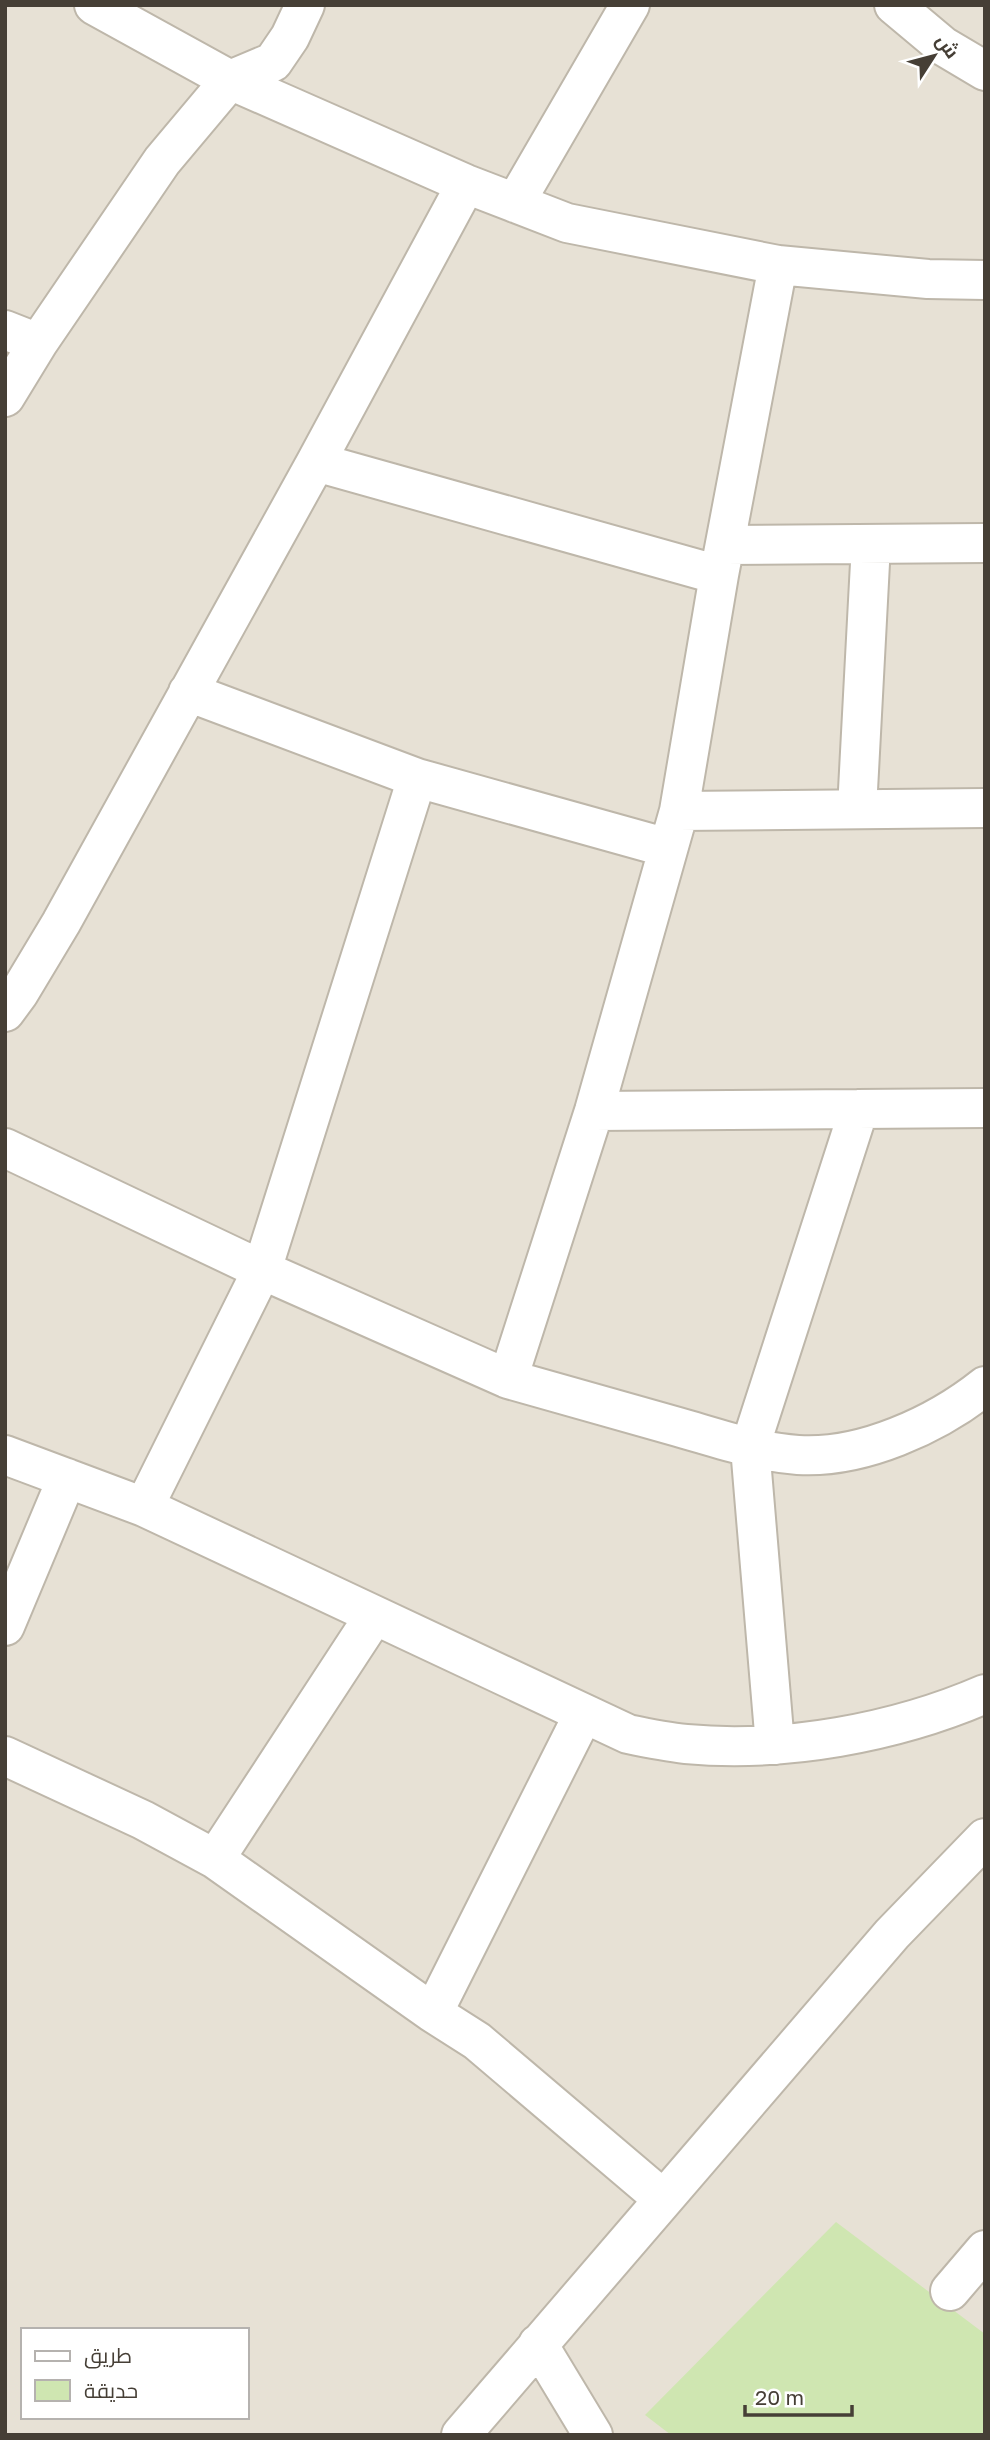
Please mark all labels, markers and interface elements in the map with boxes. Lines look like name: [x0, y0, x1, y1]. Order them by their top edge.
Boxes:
north arrow: [899, 21, 969, 91]
text: ش: [931, 29, 965, 63]
legend: [21, 2328, 248, 2419]
text: طريق: [84, 2342, 132, 2369]
scale bar: [745, 2374, 852, 2418]
text: حديقة: [84, 2377, 138, 2403]
text: 20 m: [755, 2384, 804, 2410]

